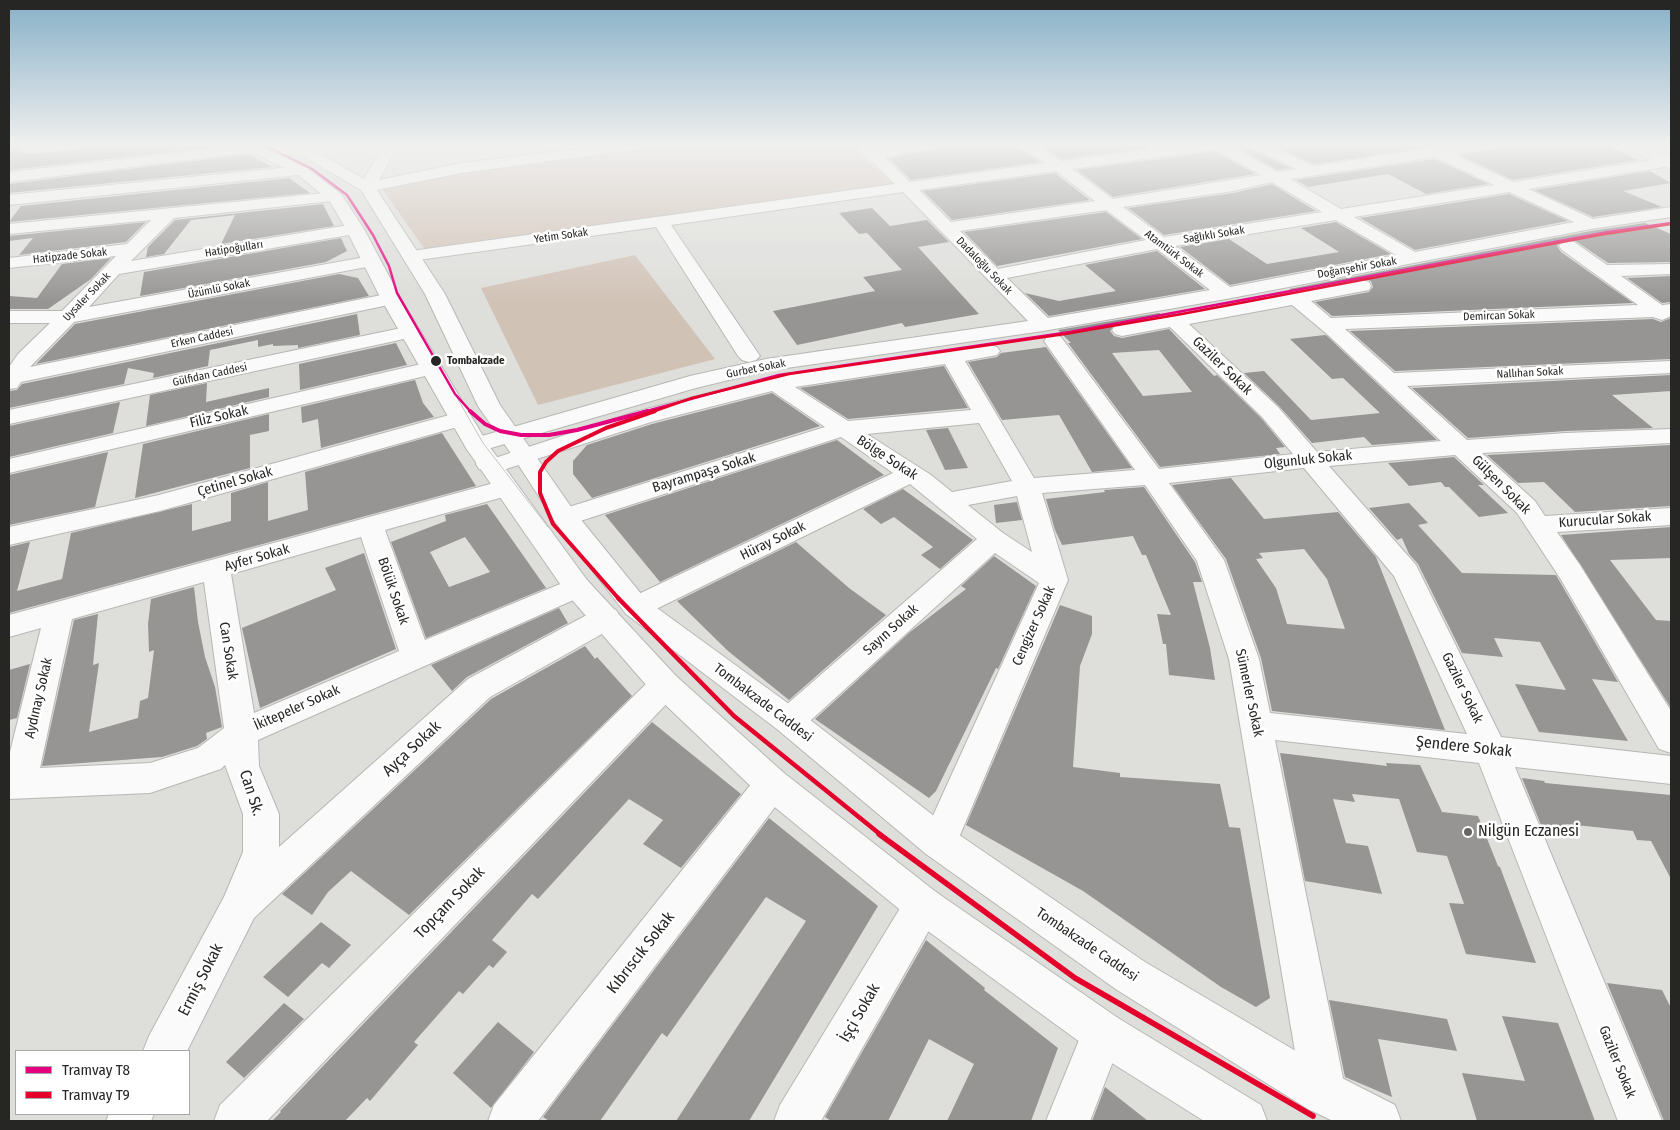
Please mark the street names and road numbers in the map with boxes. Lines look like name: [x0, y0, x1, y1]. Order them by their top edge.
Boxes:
street label: Sağlıklı Sokak: [1183, 224, 1245, 246]
street label: Yetim Sokak: [533, 226, 589, 246]
street label: Atamtürk Sokak: [1142, 227, 1206, 281]
street label: Dadaloğlu Sokak: [953, 235, 1015, 297]
street label: Hatipoğulları: [204, 238, 264, 260]
street label: Hatipzade Sokak: [32, 246, 108, 266]
street label: Doğanşehir Sokak: [1316, 255, 1398, 281]
street label: Uysaler Sokak: [61, 270, 113, 324]
street label: Üzümlü Sokak: [187, 277, 251, 301]
street label: Demircan Sokak: [1463, 308, 1535, 324]
street label: Erken Caddesi: [170, 325, 234, 351]
street label: Gaziler Sokak: [1189, 333, 1255, 399]
street label: Gurbet Sokak: [725, 357, 787, 381]
street label: Gülfidan Caddesi: [171, 361, 249, 389]
street label: Nallıhan Sokak: [1496, 365, 1564, 381]
street label: Filiz Sokak: [188, 402, 250, 432]
street label: Bölge Sokak: [853, 432, 921, 484]
street label: Olgunluk Sokak: [1263, 447, 1353, 473]
street label: Bayrampaşa Sokak: [651, 449, 757, 497]
street label: Gülşen Sokak: [1468, 452, 1534, 518]
street label: Çetinel Sokak: [196, 463, 274, 501]
street label: Kurucular Sokak: [1558, 508, 1652, 532]
street label: Hüray Sokak: [738, 518, 808, 564]
street label: Ayfer Sokak: [223, 541, 291, 575]
street label: Bölük Sokak: [374, 555, 412, 627]
street label: Cengizer Sokak: [1009, 583, 1059, 669]
street label: Sayın Sokak: [860, 601, 922, 659]
street label: Can Sokak: [215, 621, 241, 681]
street label: Sümerler Sokak: [1231, 647, 1267, 739]
street label: Gaziler Sokak: [1438, 650, 1486, 726]
street label: Aydınay Sokak: [22, 656, 56, 740]
street label: Tombakzade Caddesi: [710, 660, 816, 746]
street label: İkitepeler Sokak: [252, 682, 342, 734]
street label: Ayça Sokak: [379, 717, 445, 781]
street label: Şendere Sokak: [1415, 732, 1513, 762]
street label: Can Sk.: [235, 768, 267, 818]
street label: Topçam Sokak: [411, 863, 489, 943]
street label: Tombakzade Caddesi: [1033, 905, 1141, 985]
street label: Kıbrıscık Sokak: [603, 908, 679, 998]
street label: Ermiş Sokak: [175, 941, 227, 1019]
street label: İşçi Sokak: [836, 980, 884, 1046]
street label: Gaziler Sokak: [1595, 1023, 1639, 1101]

